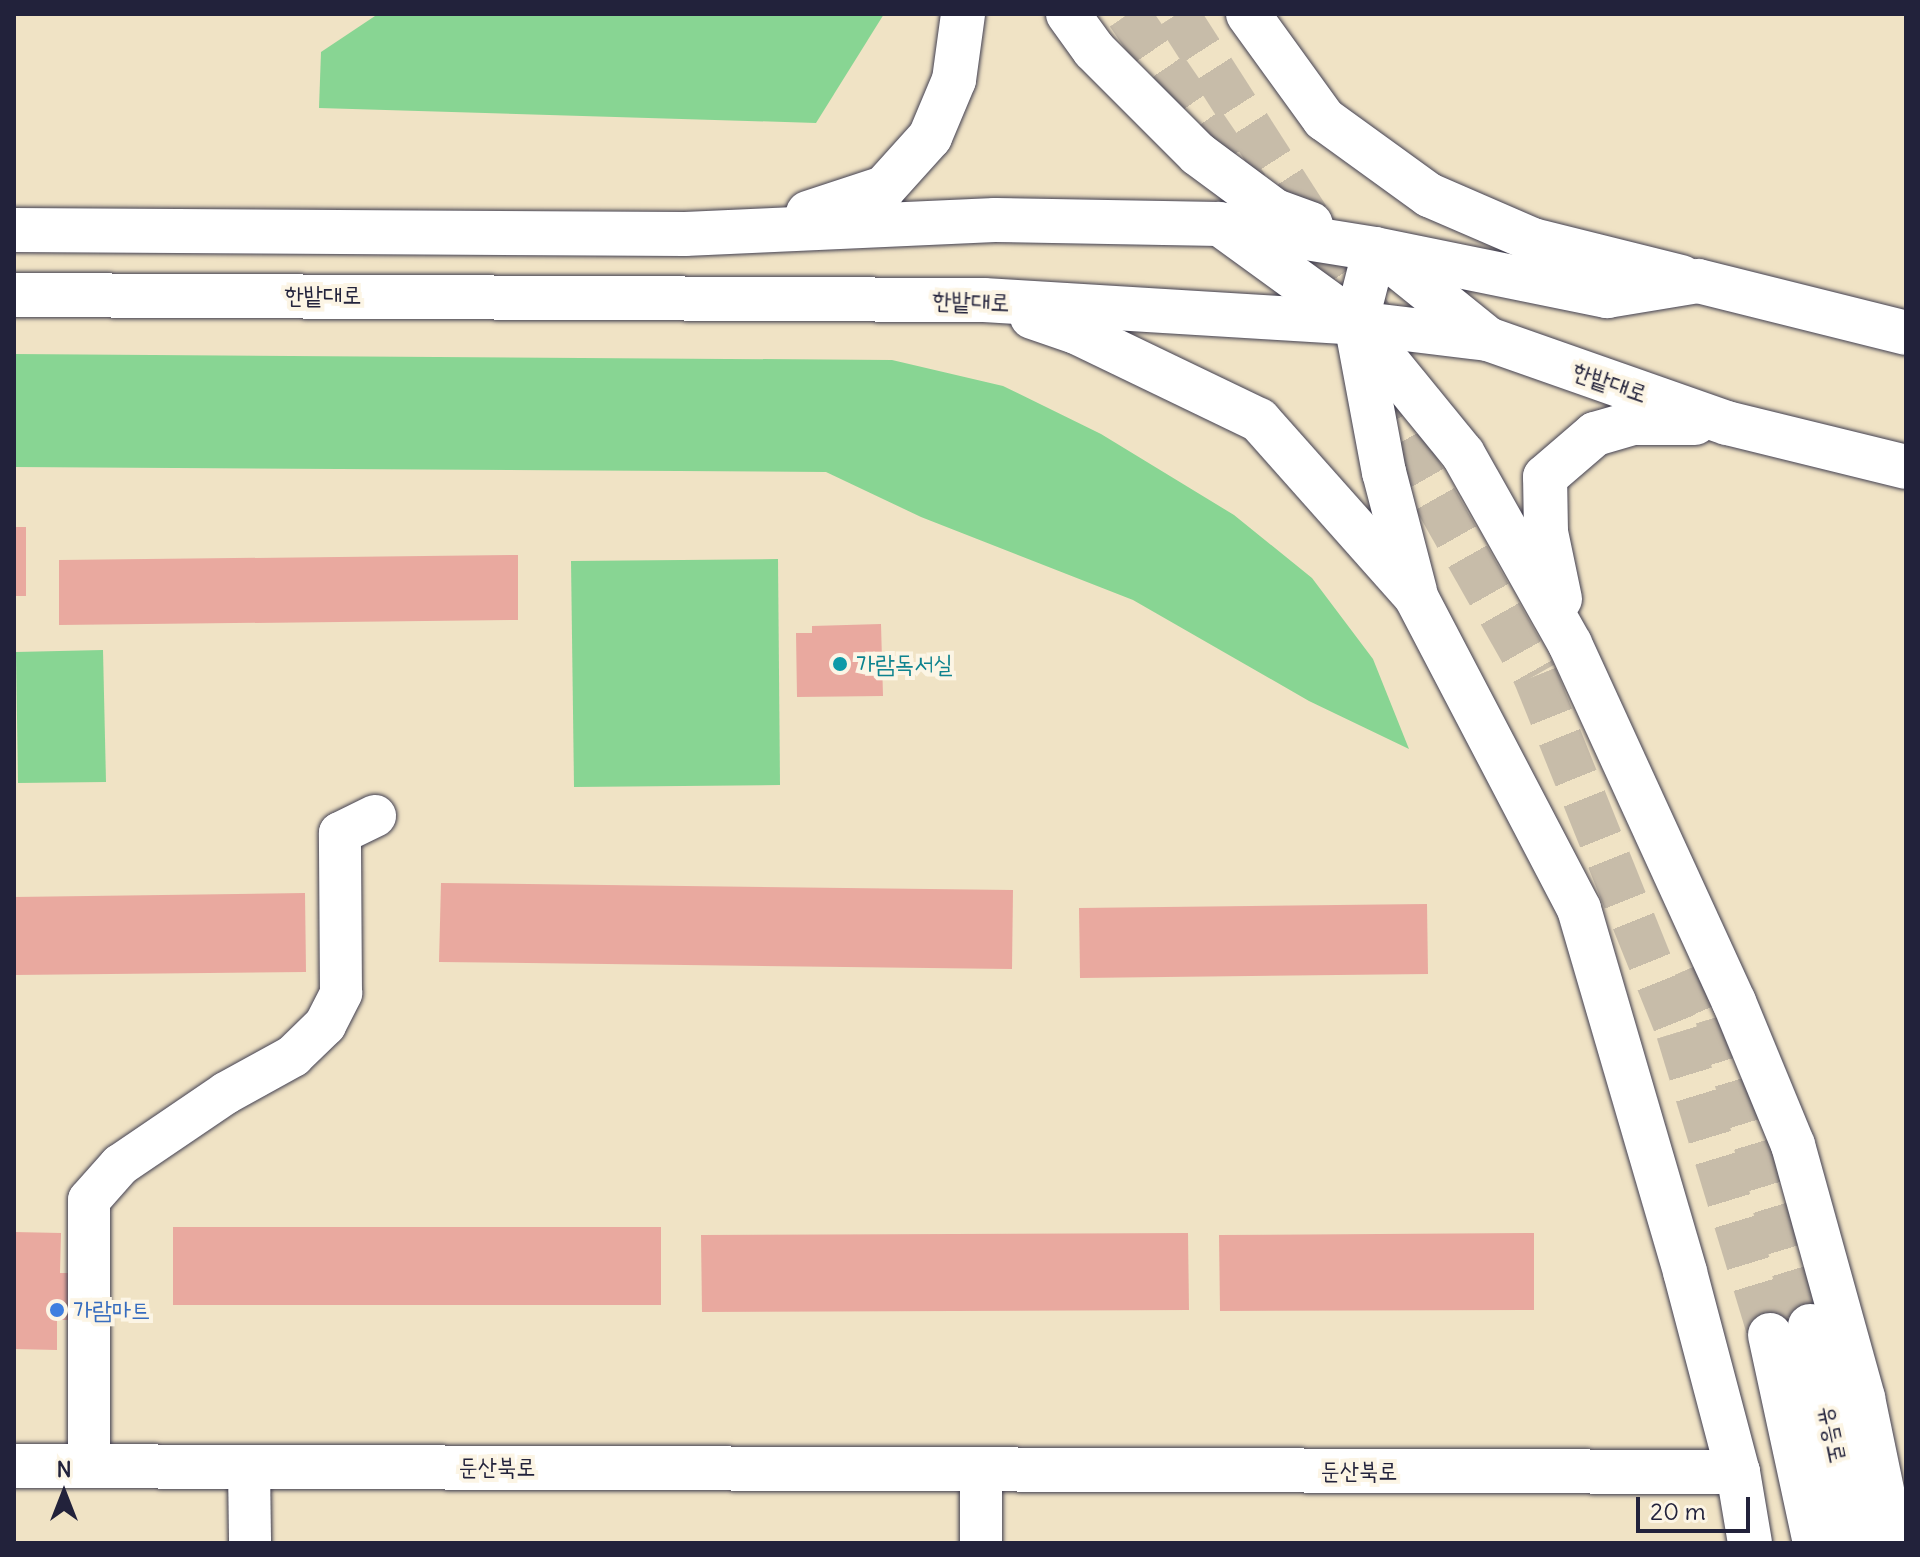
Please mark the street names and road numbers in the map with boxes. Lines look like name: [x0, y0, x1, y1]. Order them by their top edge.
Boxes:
street label: 한밭대로: [284, 281, 362, 309]
street label: 한밭대로: [932, 285, 1010, 317]
street label: 한밭대로: [1569, 356, 1651, 408]
street label: 유등로: [1813, 1403, 1853, 1465]
street label: 둔산북로: [458, 1453, 536, 1481]
street label: 둔산북로: [1320, 1457, 1398, 1485]

